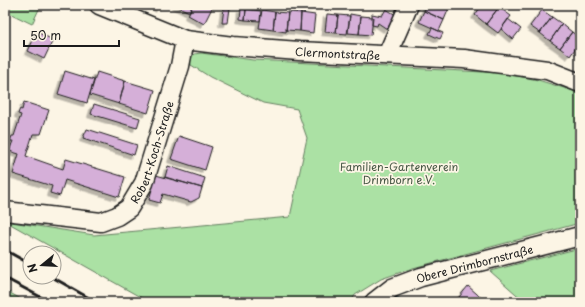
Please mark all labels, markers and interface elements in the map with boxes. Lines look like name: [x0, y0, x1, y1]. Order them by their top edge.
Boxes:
scale bar: [24, 22, 119, 48]
text: 50 m: [30, 26, 61, 44]
street label: Clermontstraße: [295, 42, 381, 63]
street label: Robert-Koch-Straße: [125, 99, 177, 206]
park label: Familien-Gartenverein Drimborn e.V.: [340, 158, 458, 188]
street label: Obere Drimbornstraße: [413, 240, 535, 287]
north arrow: [22, 245, 62, 285]
text: N: [22, 261, 41, 275]

